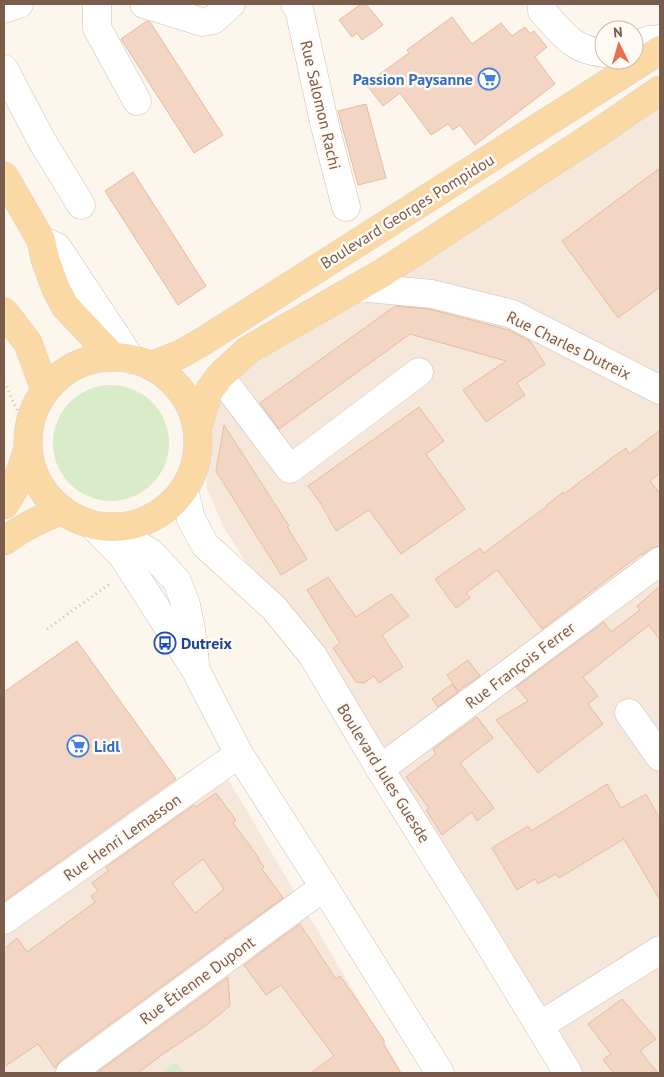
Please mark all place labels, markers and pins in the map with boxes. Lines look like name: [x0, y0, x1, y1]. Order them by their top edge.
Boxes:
supermarket icon: Passion Paysanne: [477, 67, 501, 91]
place label: Passion Paysanne: [353, 69, 473, 89]
bus stop icon: Dutreix: [153, 631, 177, 655]
place label: Dutreix: [181, 633, 233, 653]
supermarket icon: Lidl: [66, 734, 90, 758]
place label: Lidl: [94, 736, 120, 756]

